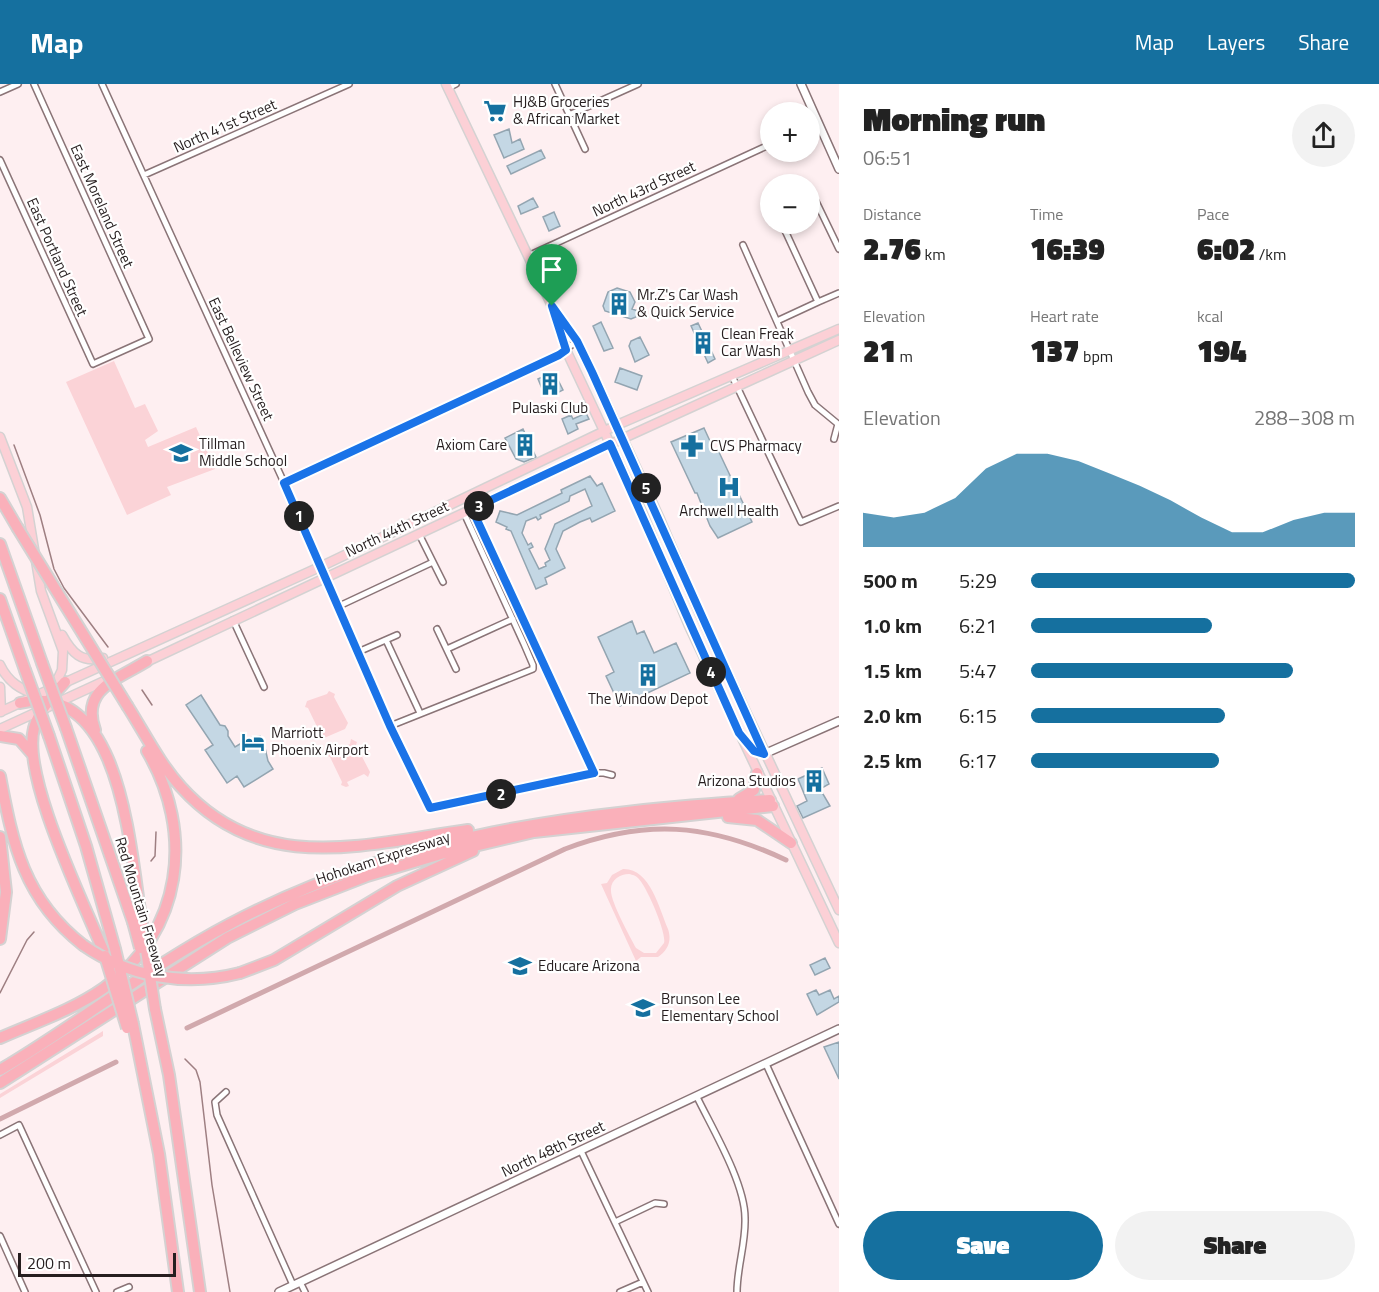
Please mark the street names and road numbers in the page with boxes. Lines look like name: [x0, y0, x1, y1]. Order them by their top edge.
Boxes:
street label: North 41st Street: [170, 92, 281, 159]
street label: East Moreland Street: [65, 140, 140, 272]
street label: North 43rd Street: [588, 154, 700, 223]
street label: East Portland Street: [21, 194, 94, 320]
street label: East Belleview Street: [203, 293, 280, 425]
street label: North 44th Street: [341, 494, 453, 563]
street label: Hohokam Expressway: [313, 825, 453, 890]
street label: Red Mountain Freeway: [109, 834, 174, 980]
street label: North 48th Street: [497, 1114, 609, 1183]

